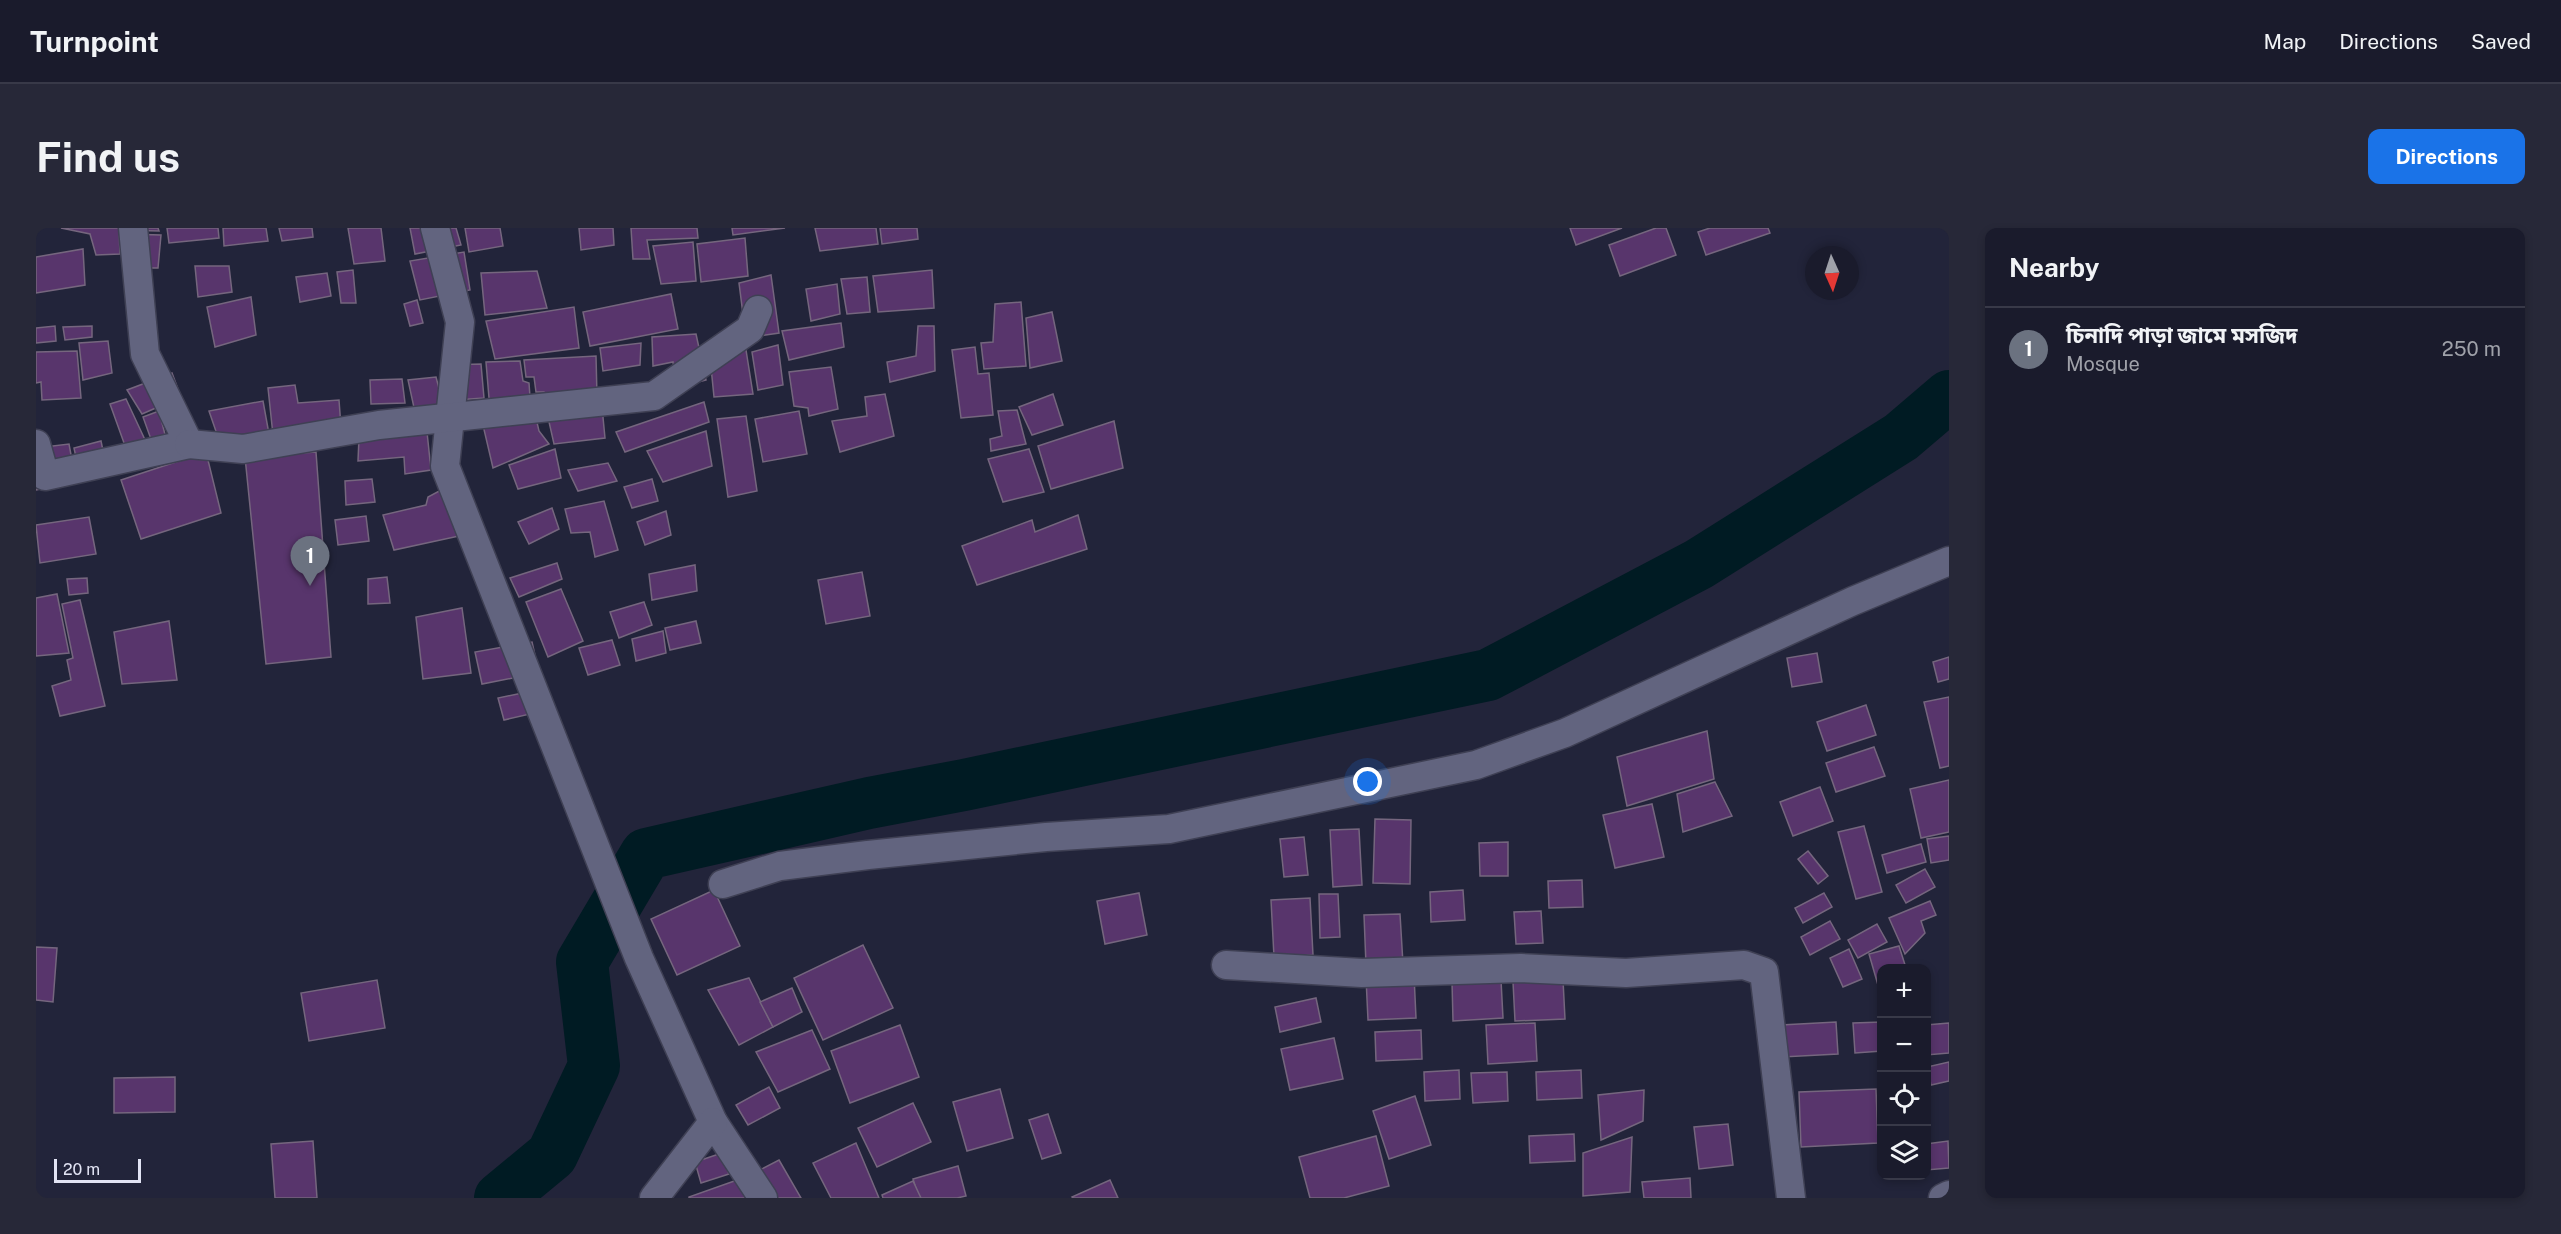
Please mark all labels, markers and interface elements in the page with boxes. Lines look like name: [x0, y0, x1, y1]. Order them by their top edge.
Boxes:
text: Turnpoint: [30, 25, 159, 58]
text: Map: [2264, 29, 2306, 54]
text: Directions: [2339, 29, 2438, 54]
text: Saved: [2471, 29, 2531, 54]
button: Directions: [2368, 129, 2525, 184]
text: Find us: [36, 132, 180, 181]
north arrow: [1805, 246, 1859, 300]
text: Nearby: [2009, 252, 2099, 283]
text: চিনাদি পাড়া জামে মসজিদ: [2066, 322, 2298, 348]
text: 1: [2024, 337, 2033, 361]
text: 250 m: [2442, 337, 2501, 361]
text: Mosque: [2066, 352, 2140, 376]
pin: 1: [290, 536, 330, 586]
your location: [1353, 767, 1382, 796]
map controls: [1877, 964, 1931, 1180]
button: +: [1877, 964, 1931, 1018]
button: −: [1877, 1018, 1931, 1072]
button: locate: [1877, 1072, 1931, 1126]
button: layers: [1877, 1126, 1931, 1180]
scale bar: [54, 1156, 141, 1184]
text: 20 m: [63, 1160, 100, 1179]

